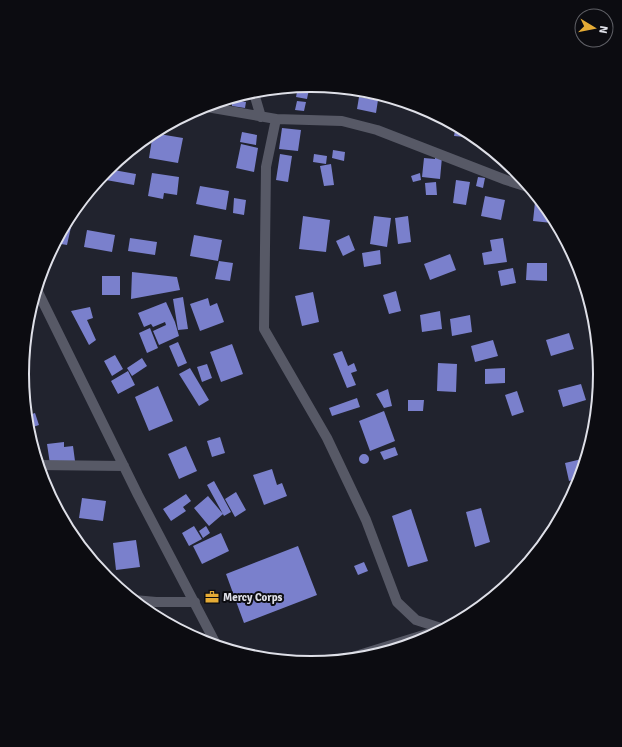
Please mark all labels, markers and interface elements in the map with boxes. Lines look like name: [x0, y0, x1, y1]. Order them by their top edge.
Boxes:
north arrow: [574, 8, 614, 48]
text: N: [596, 25, 610, 35]
office icon: Mercy Corps: [204, 589, 220, 605]
place label: Mercy Corps: [223, 591, 283, 604]

